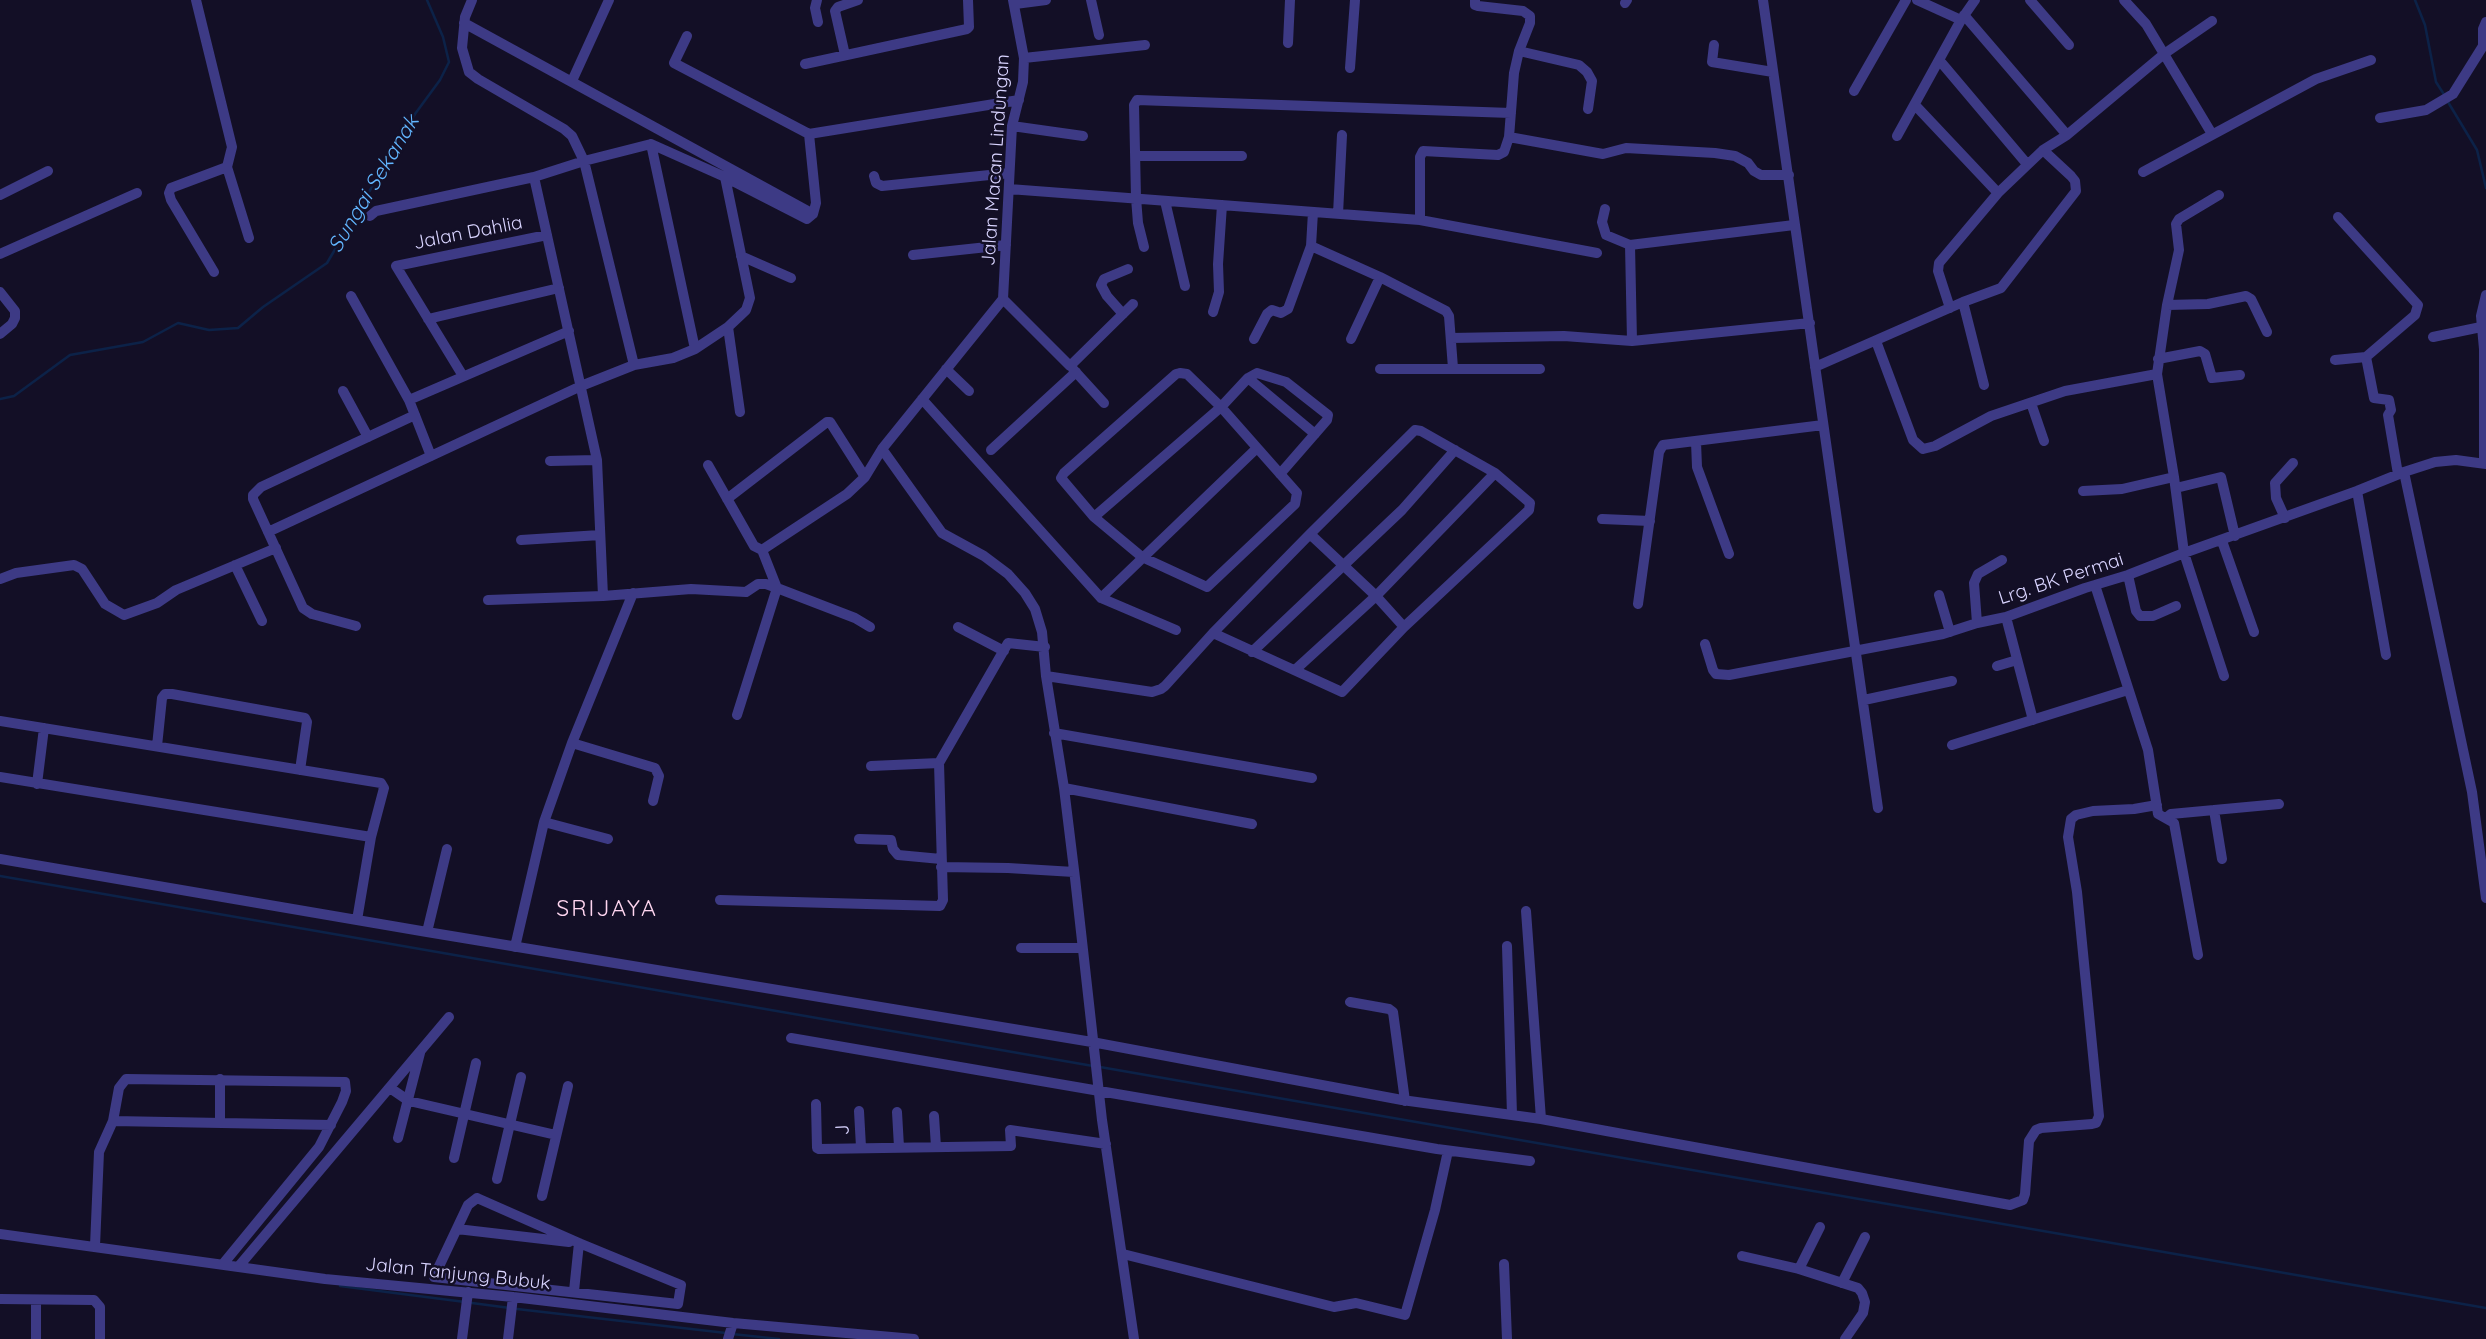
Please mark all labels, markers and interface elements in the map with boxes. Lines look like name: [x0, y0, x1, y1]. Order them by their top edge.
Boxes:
street label: Jalan Macan Lindungan: [977, 53, 1015, 267]
water label: Sungai Sekanak: [323, 111, 425, 257]
street label: Jalan Dahlia: [412, 211, 524, 255]
street label: Lrg. BK Permai: [1996, 548, 2126, 610]
district label: SRIJAYA: [557, 895, 657, 923]
street label: J: [831, 1124, 855, 1136]
street label: Jalan Tanjung Bubuk: [364, 1253, 552, 1295]

